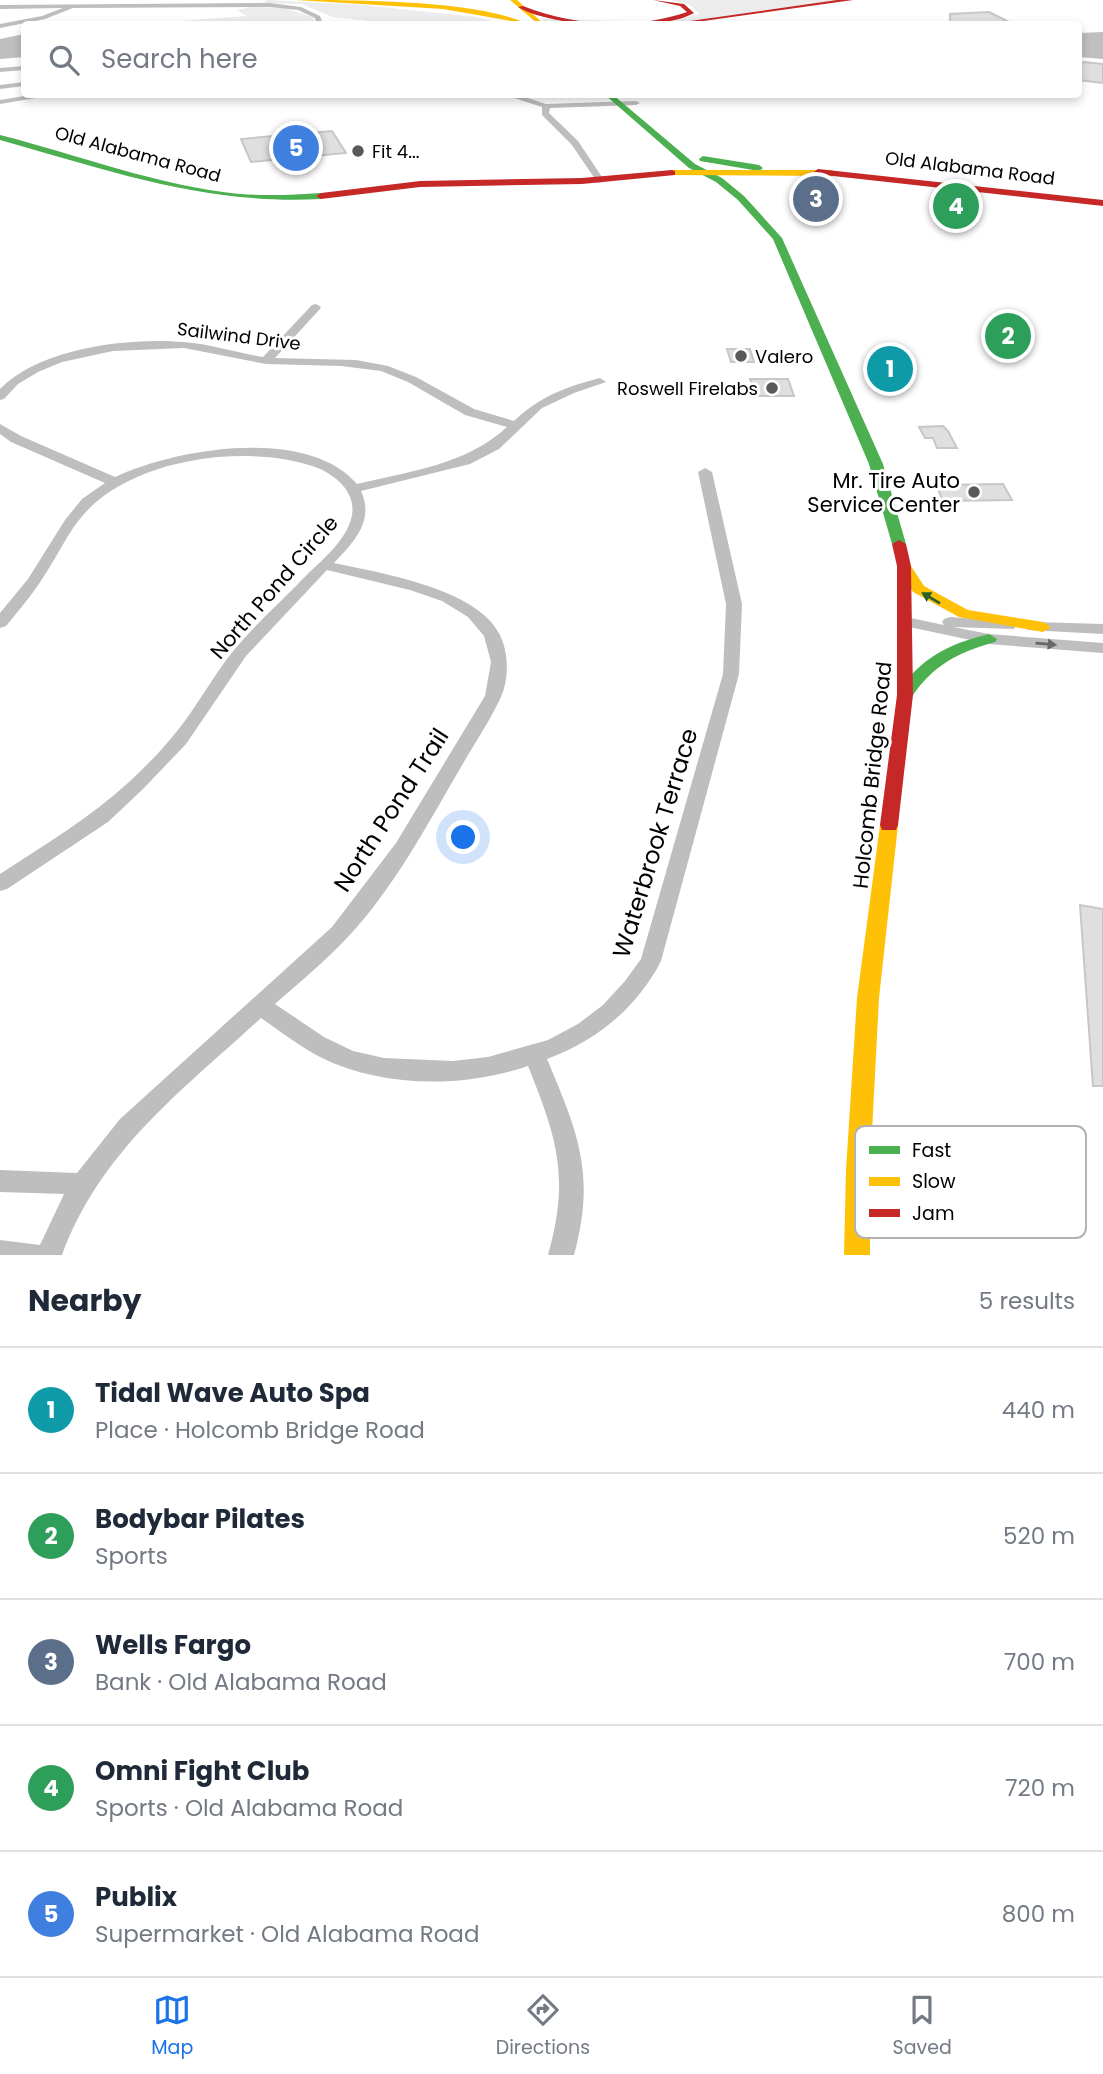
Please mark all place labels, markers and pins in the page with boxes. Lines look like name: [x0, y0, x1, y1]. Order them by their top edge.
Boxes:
pin: 5: [273, 122, 319, 174]
place label: Fit 4...: [372, 139, 420, 164]
marker: Fit 4...: [350, 143, 366, 159]
pin: 3: [793, 173, 839, 225]
pin: 4: [933, 180, 979, 232]
pin: 2: [985, 310, 1031, 362]
pin: 1: [867, 343, 913, 395]
place label: Valero: [755, 344, 813, 369]
marker: Valero: [733, 348, 749, 364]
place label: Roswell Firelabs: [617, 376, 758, 401]
marker: Roswell Firelabs: [764, 380, 780, 396]
place label: Mr. Tire Auto Service Center: [807, 466, 960, 519]
marker: Mr. Tire Auto Service Center: [966, 484, 982, 500]

